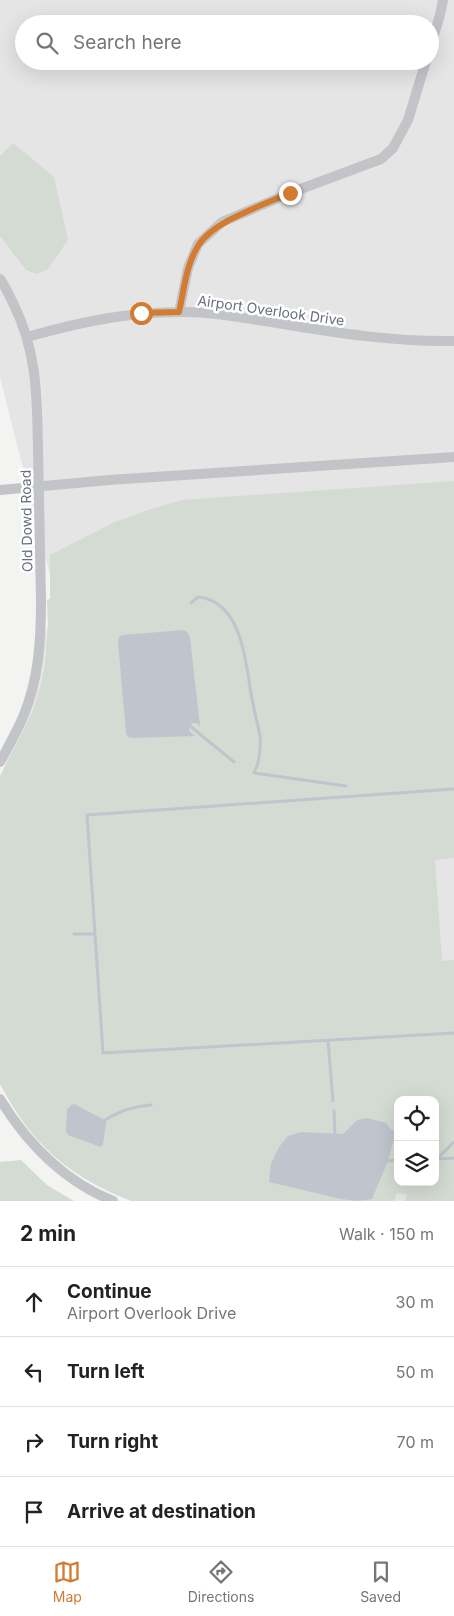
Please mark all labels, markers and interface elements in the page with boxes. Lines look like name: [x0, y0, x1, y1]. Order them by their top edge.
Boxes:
search box: [15, 15, 439, 70]
icon: search: [33, 29, 61, 57]
text: Search here: [73, 31, 182, 54]
route end: [279, 182, 302, 205]
street label: Airport Overlook Drive: [196, 291, 346, 329]
route start: [130, 302, 153, 325]
street label: Old Dowd Road: [17, 470, 35, 572]
map controls: [394, 1096, 439, 1186]
button: locate: [394, 1096, 439, 1141]
button: layers: [394, 1141, 439, 1186]
text: 2 min: [20, 1221, 76, 1246]
text: Walk · 150 m: [339, 1224, 434, 1244]
text: Continue: [67, 1280, 152, 1303]
icon: ahead: [20, 1288, 48, 1316]
text: 30 m: [396, 1292, 434, 1312]
text: Airport Overlook Drive: [67, 1303, 236, 1323]
icon: left: [20, 1358, 48, 1386]
text: Turn left: [67, 1360, 145, 1383]
text: 50 m: [396, 1362, 434, 1382]
icon: right: [20, 1428, 48, 1456]
text: Turn right: [67, 1430, 158, 1453]
text: 70 m: [397, 1432, 434, 1452]
icon: arrive: [20, 1498, 48, 1526]
text: Arrive at destination: [67, 1500, 256, 1523]
tab: Map: [53, 1558, 82, 1605]
tab: Directions: [188, 1558, 254, 1605]
tab: Saved: [360, 1558, 401, 1605]

